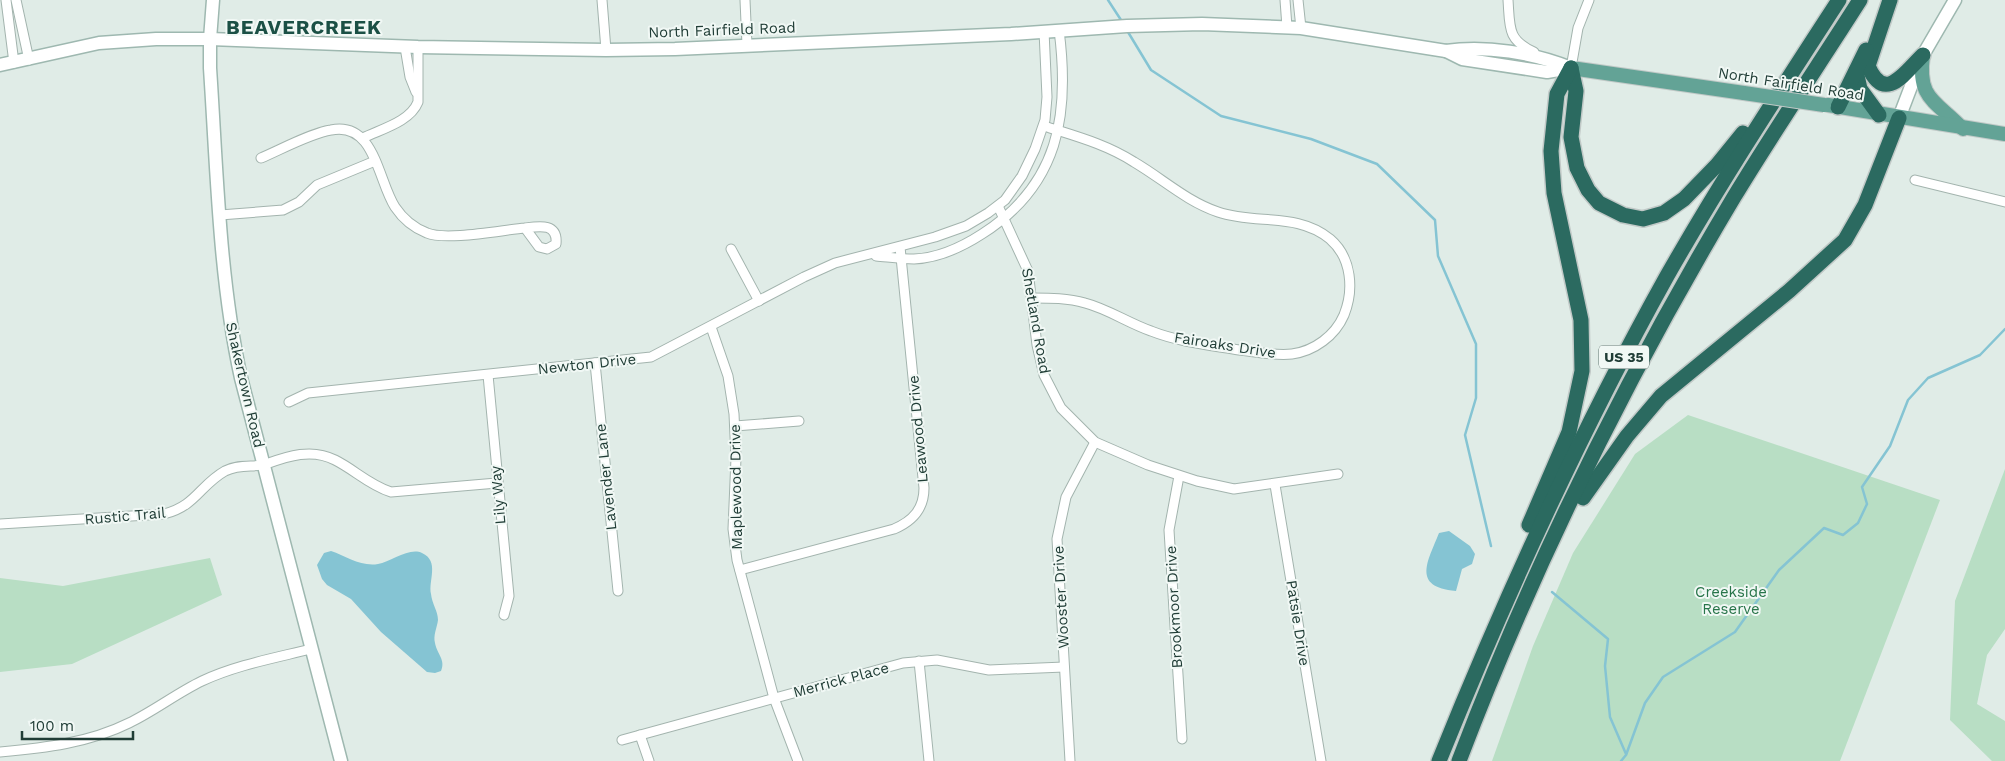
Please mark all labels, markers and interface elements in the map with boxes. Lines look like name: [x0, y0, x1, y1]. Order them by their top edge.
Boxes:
district label: BEAVERCREEK: [226, 15, 382, 39]
street label: North Fairfield Road: [648, 18, 796, 42]
street label: North Fairfield Road: [1717, 64, 1865, 104]
street label: Shetland Road: [1018, 267, 1054, 375]
street label: Shakertown Road: [222, 320, 268, 450]
street label: Fairoaks Drive: [1173, 328, 1277, 362]
road number: US 35: [1599, 346, 1649, 368]
street label: Newton Drive: [537, 350, 637, 378]
street label: Leawood Drive: [904, 374, 932, 484]
street label: Lavender Lane: [591, 423, 621, 531]
street label: Maplewood Drive: [726, 424, 746, 550]
street label: Lily Way: [486, 465, 510, 525]
street label: Rustic Trail: [84, 503, 167, 529]
street label: Wooster Drive: [1049, 545, 1073, 649]
street label: Brookmoor Drive: [1162, 545, 1186, 669]
street label: Patsie Drive: [1282, 579, 1314, 667]
park label: Creekside Reserve: [1695, 583, 1767, 618]
street label: Merrick Place: [791, 659, 891, 701]
scale bar: [22, 708, 134, 740]
text: 100 m: [30, 717, 74, 735]

